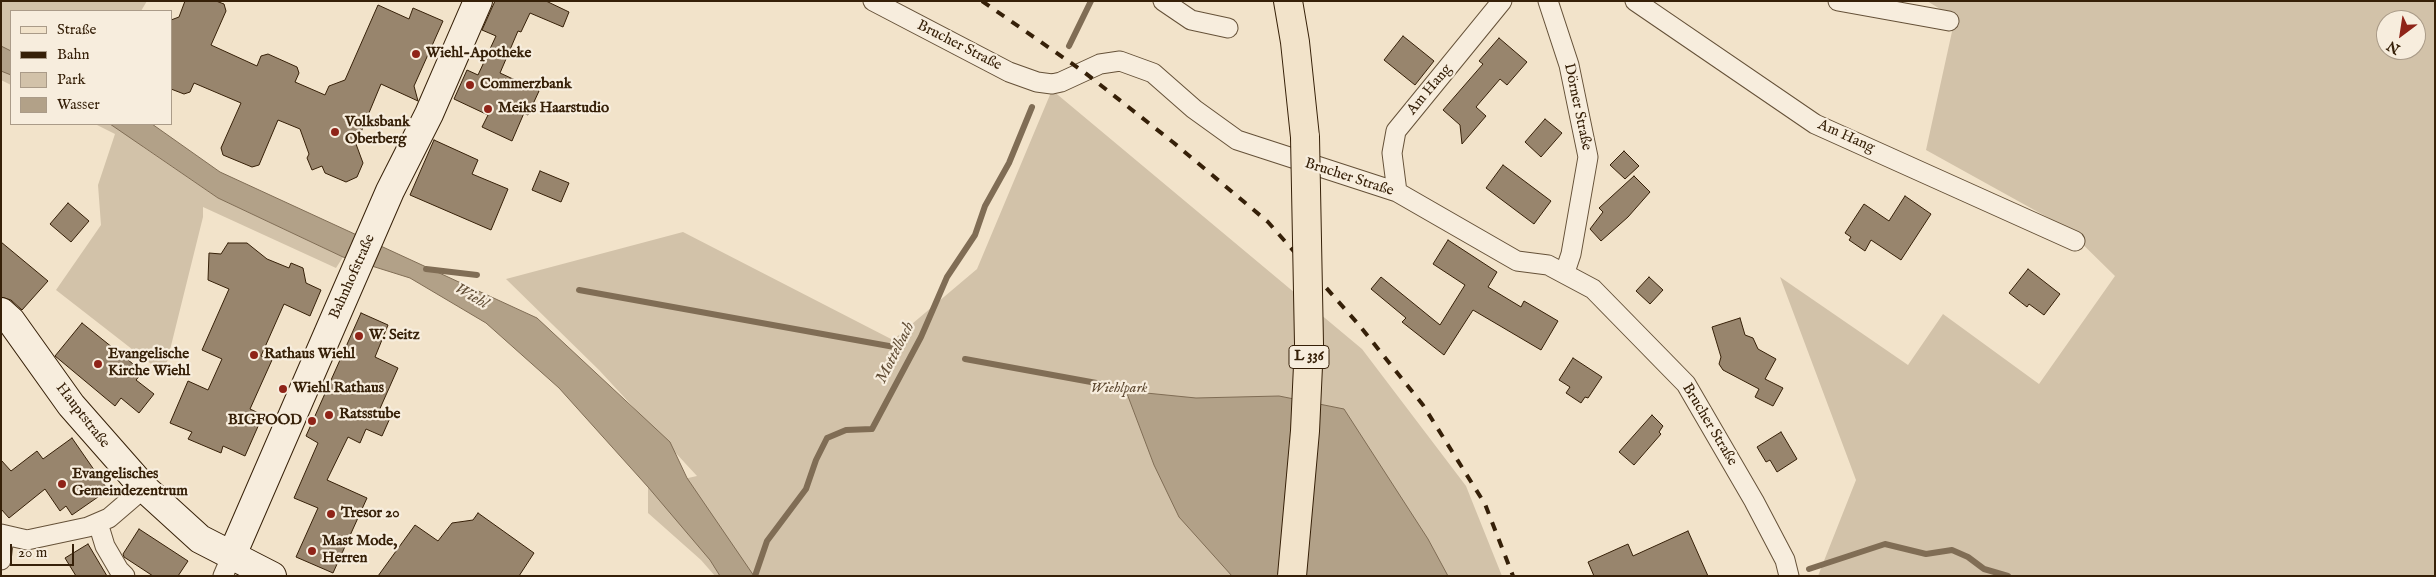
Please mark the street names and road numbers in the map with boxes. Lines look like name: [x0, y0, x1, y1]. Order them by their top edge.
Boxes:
street label: Brucher Straße: [914, 17, 1004, 75]
street label: Am Hang: [1404, 61, 1456, 119]
street label: Dörner Straße: [1559, 62, 1595, 152]
street label: Am Hang: [1815, 116, 1877, 158]
street label: Brucher Straße: [1302, 155, 1396, 201]
street label: Bahnhofstraße: [326, 232, 380, 322]
road number: L 336: [1289, 346, 1329, 368]
street label: Hauptstraße: [51, 380, 113, 452]
street label: Brucher Straße: [1677, 381, 1741, 469]

